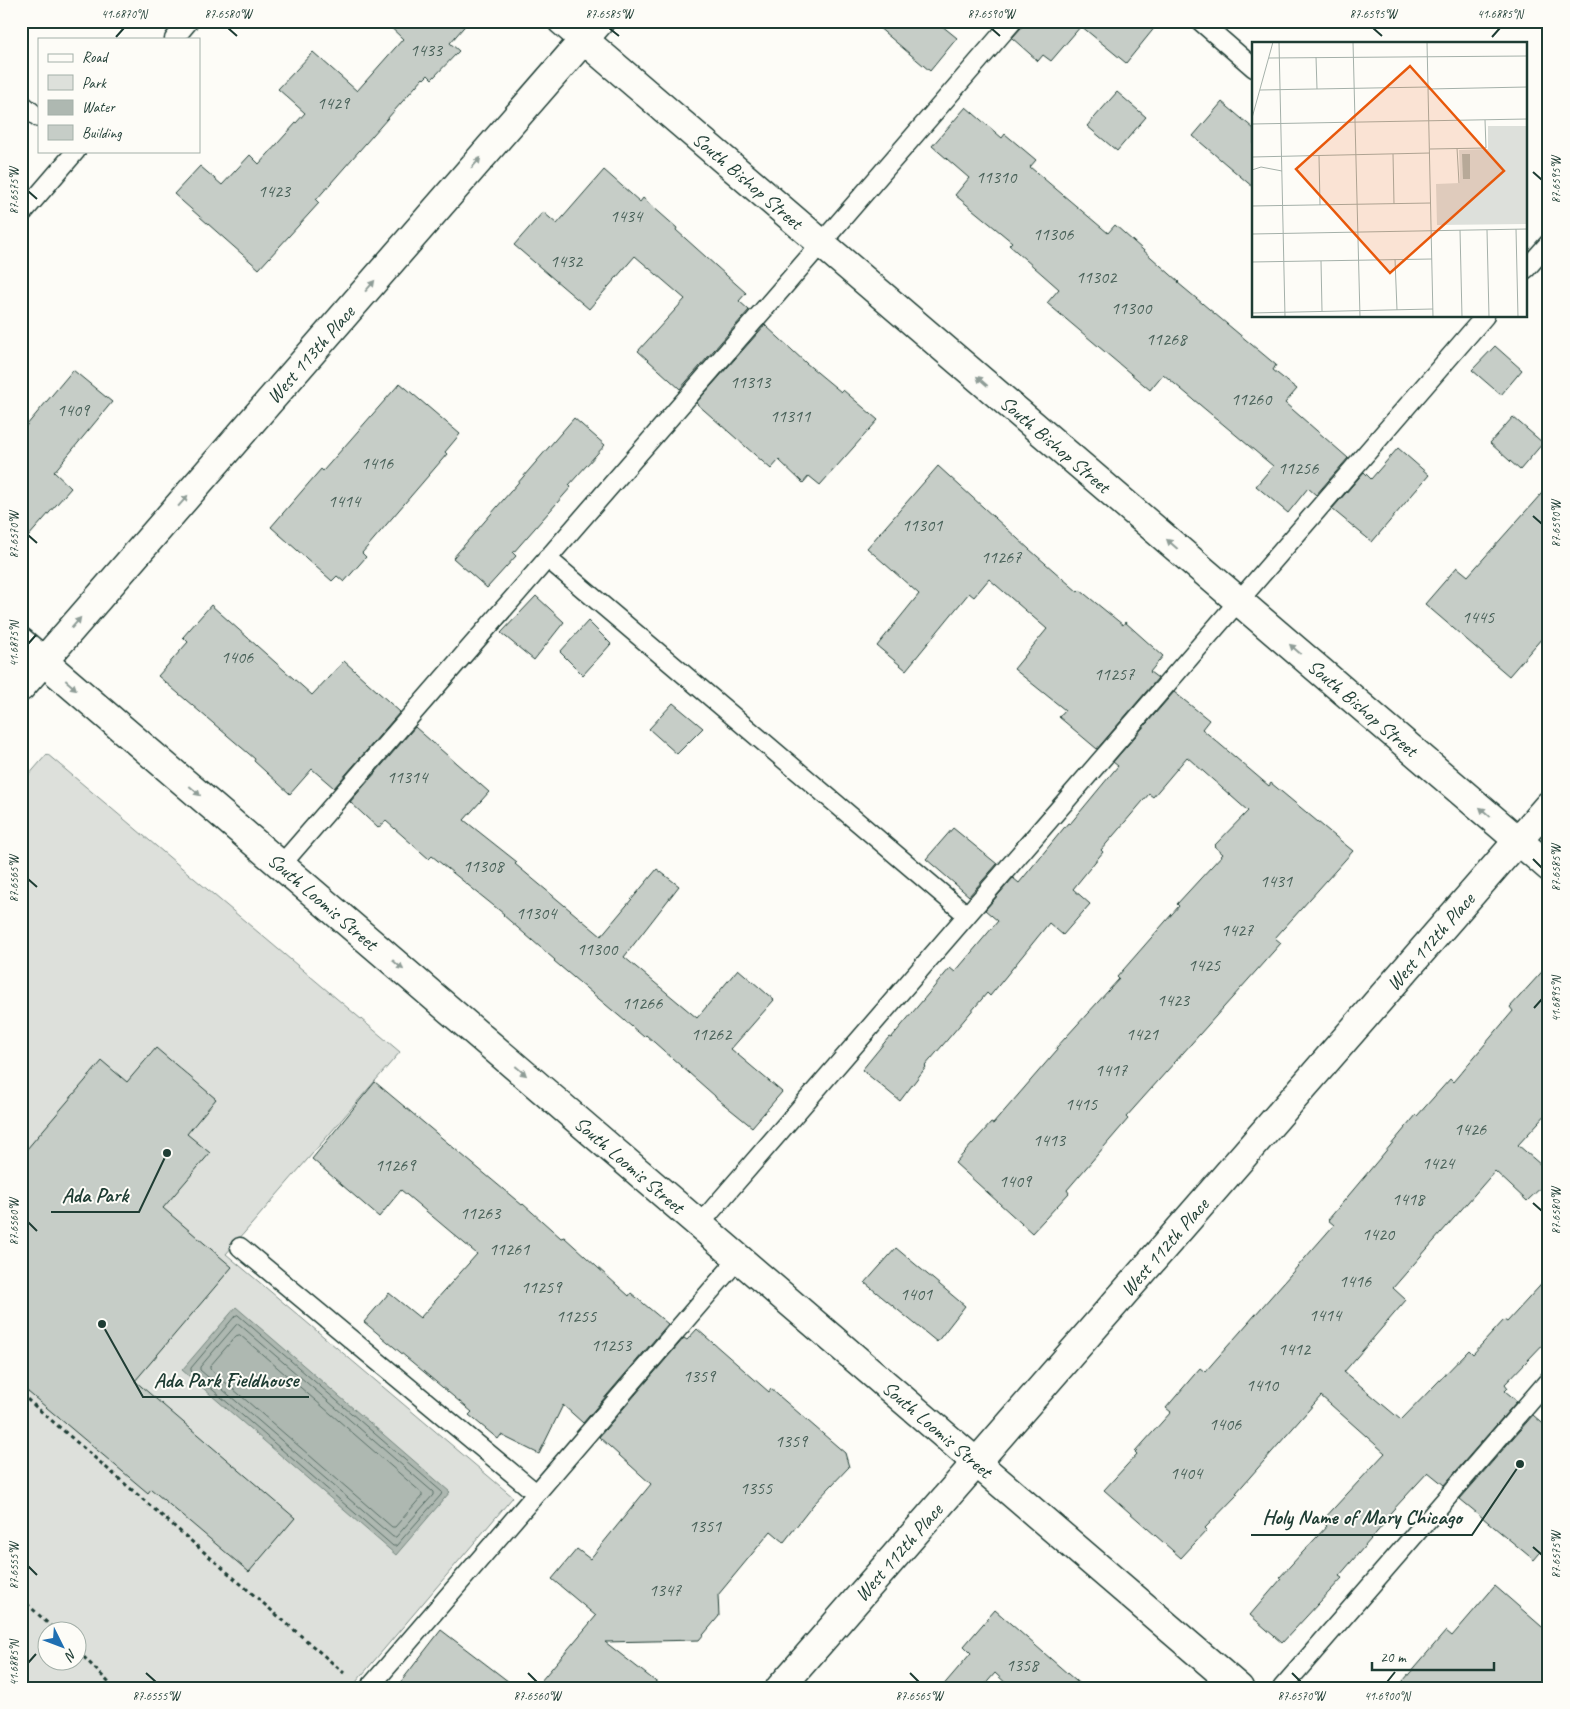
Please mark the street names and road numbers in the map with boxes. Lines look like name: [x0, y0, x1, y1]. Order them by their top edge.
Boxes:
street label: South Bishop Street: [688, 126, 810, 236]
street label: West 113th Place: [261, 299, 361, 408]
street label: South Bishop Street: [995, 390, 1118, 500]
street label: South Bishop Street: [1303, 653, 1425, 763]
street label: South Loomis Street: [263, 847, 385, 957]
street label: West 112th Place: [1381, 886, 1481, 996]
street label: South Loomis Street: [569, 1110, 691, 1220]
street label: West 112th Place: [1115, 1192, 1215, 1301]
street label: South Loomis Street: [877, 1375, 999, 1485]
street label: West 112th Place: [849, 1497, 949, 1606]

